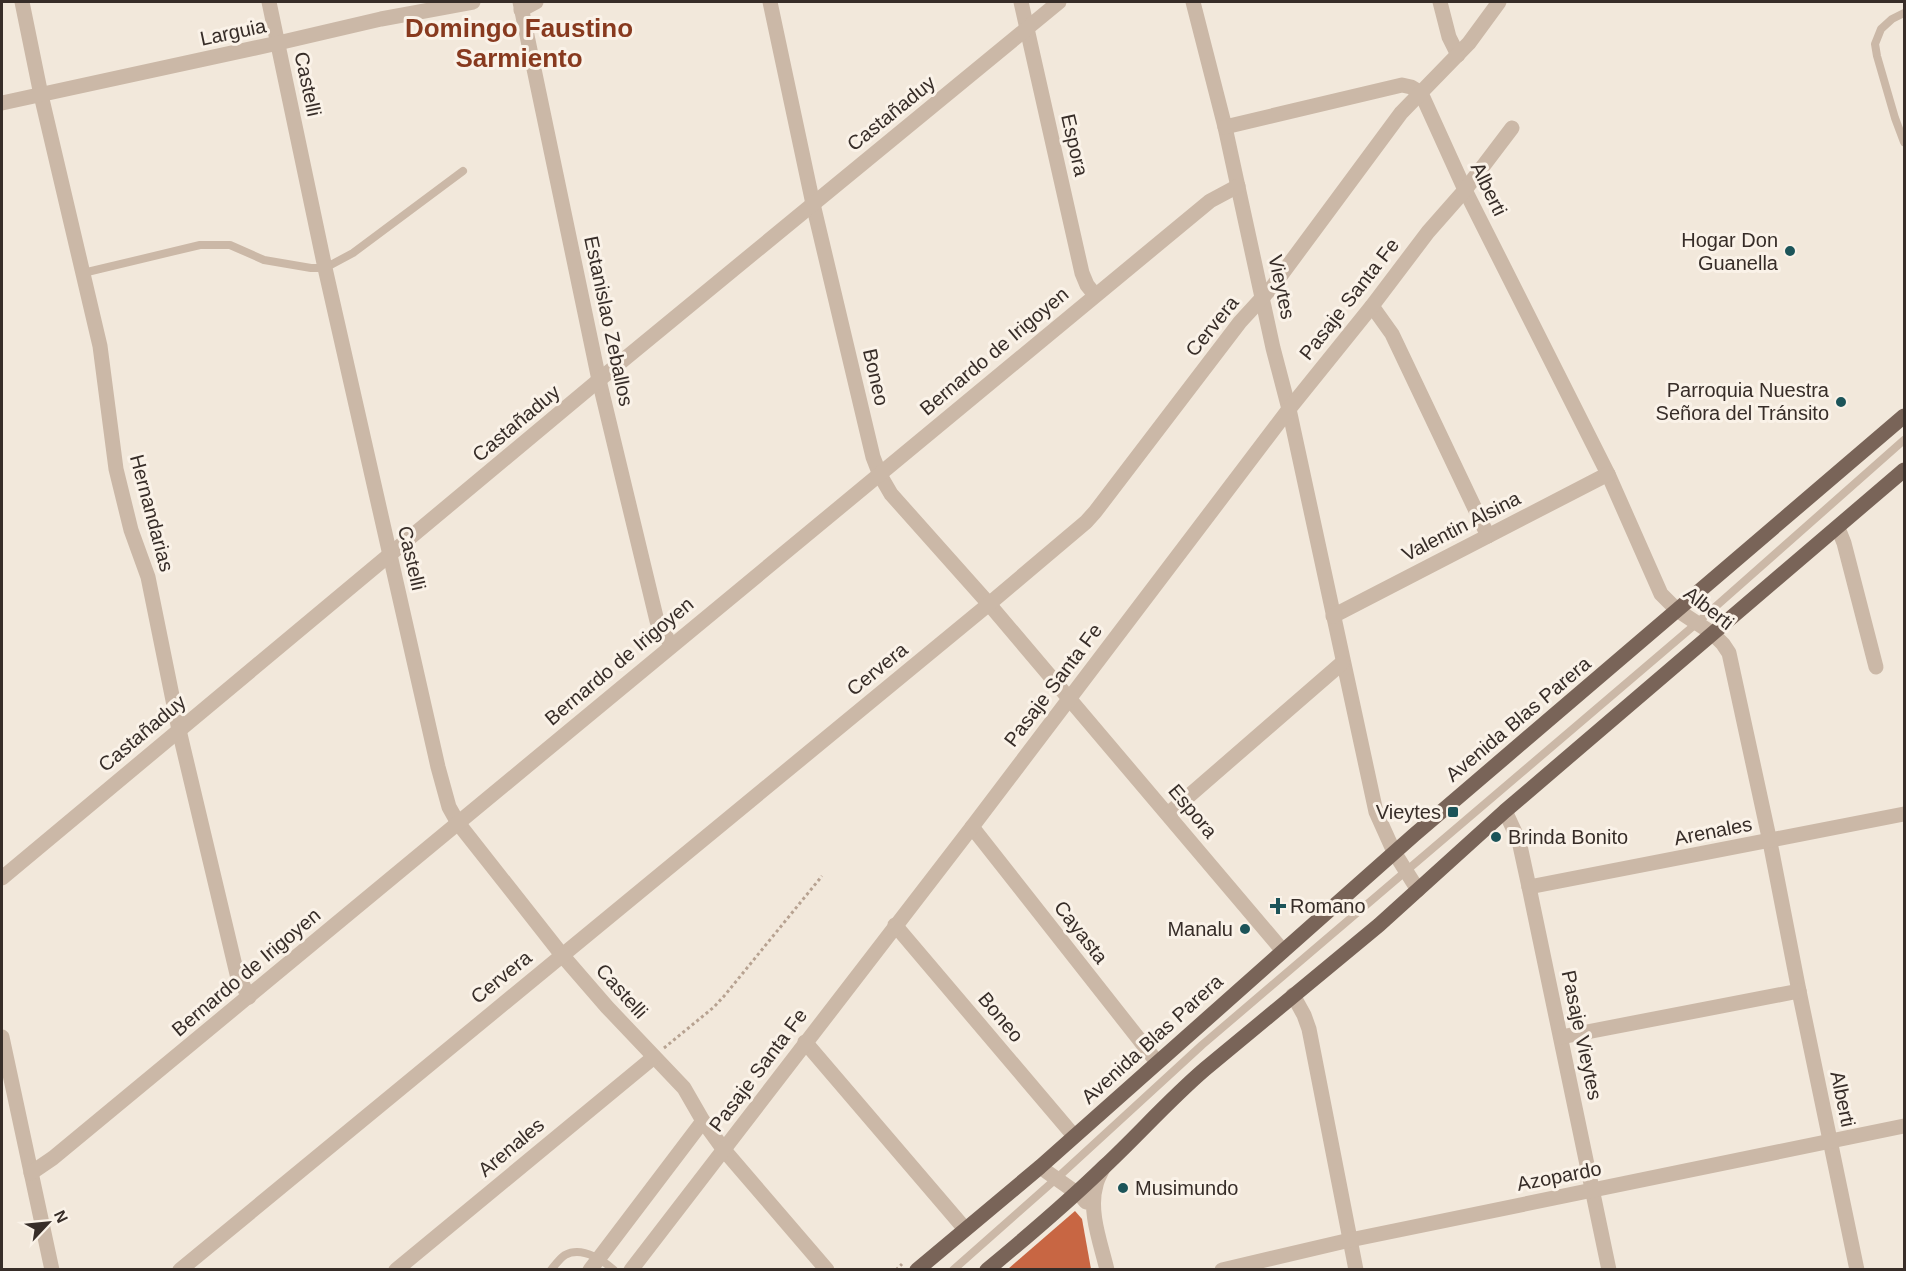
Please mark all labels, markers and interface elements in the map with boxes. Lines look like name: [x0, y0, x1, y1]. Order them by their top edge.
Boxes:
district label: Domingo Faustino Sarmiento: [405, 13, 633, 73]
street label: Larguia: [198, 14, 269, 50]
street label: Castelli: [290, 50, 326, 118]
street label: Castañaduy: [843, 71, 939, 155]
street label: Espora: [1057, 112, 1093, 179]
street label: Alberti: [1467, 159, 1511, 219]
place label: Hogar Don Guanella: [1681, 229, 1779, 274]
street label: Estanislao Zeballos: [580, 234, 638, 408]
street label: Pasaje Santa Fe: [1295, 234, 1403, 364]
marker: Hogar Don Guanella: [1783, 244, 1797, 258]
street label: Vieytes: [1264, 253, 1300, 321]
street label: Bernardo de Irigoyen: [915, 283, 1073, 419]
street label: Cervera: [1181, 291, 1243, 361]
street label: Boneo: [859, 346, 893, 408]
place label: Parroquia Nuestra Señora del Tránsito: [1656, 379, 1830, 424]
street label: Castañaduy: [468, 380, 564, 466]
marker: Parroquia Nuestra Señora del Tránsito: [1834, 395, 1848, 409]
street label: Hernandarias: [126, 452, 178, 574]
street label: Valentin Alsina: [1398, 486, 1525, 565]
street label: Castelli: [394, 524, 430, 592]
street label: Alberti: [1680, 582, 1738, 634]
street label: Bernardo de Irigoyen: [540, 593, 698, 729]
street label: Pasaje Santa Fe: [1000, 619, 1106, 751]
street label: Cervera: [842, 638, 912, 700]
street label: Avenida Blas Parera: [1441, 652, 1595, 786]
street label: Castañaduy: [94, 690, 190, 776]
street label: Espora: [1164, 780, 1222, 843]
place label: Vieytes: [1376, 801, 1441, 823]
marker: Vieytes: [1446, 805, 1460, 819]
street label: Arenales: [1672, 813, 1754, 849]
place label: Brinda Bonito: [1508, 826, 1628, 848]
marker: Brinda Bonito: [1489, 830, 1503, 844]
place label: Romano: [1290, 895, 1366, 917]
street label: Cayasta: [1050, 896, 1113, 968]
marker: Romano: [1271, 899, 1285, 913]
street label: Bernardo de Irigoyen: [167, 904, 325, 1040]
place label: Manalu: [1167, 918, 1233, 940]
marker: Manalu: [1238, 922, 1252, 936]
street label: Cervera: [466, 946, 536, 1008]
street label: Castelli: [592, 959, 652, 1023]
street label: Pasaje Vieytes: [1558, 968, 1606, 1102]
street label: Avenida Blas Parera: [1077, 969, 1228, 1108]
street label: Boneo: [974, 988, 1028, 1046]
street label: Pasaje Santa Fe: [705, 1004, 811, 1136]
street label: Alberti: [1826, 1069, 1860, 1129]
street label: Arenales: [474, 1113, 548, 1181]
street label: Azopardo: [1515, 1157, 1603, 1195]
place label: Musimundo: [1135, 1177, 1238, 1199]
marker: Musimundo: [1116, 1181, 1130, 1195]
north arrow: [18, 1193, 78, 1253]
text: N: [51, 1208, 71, 1226]

